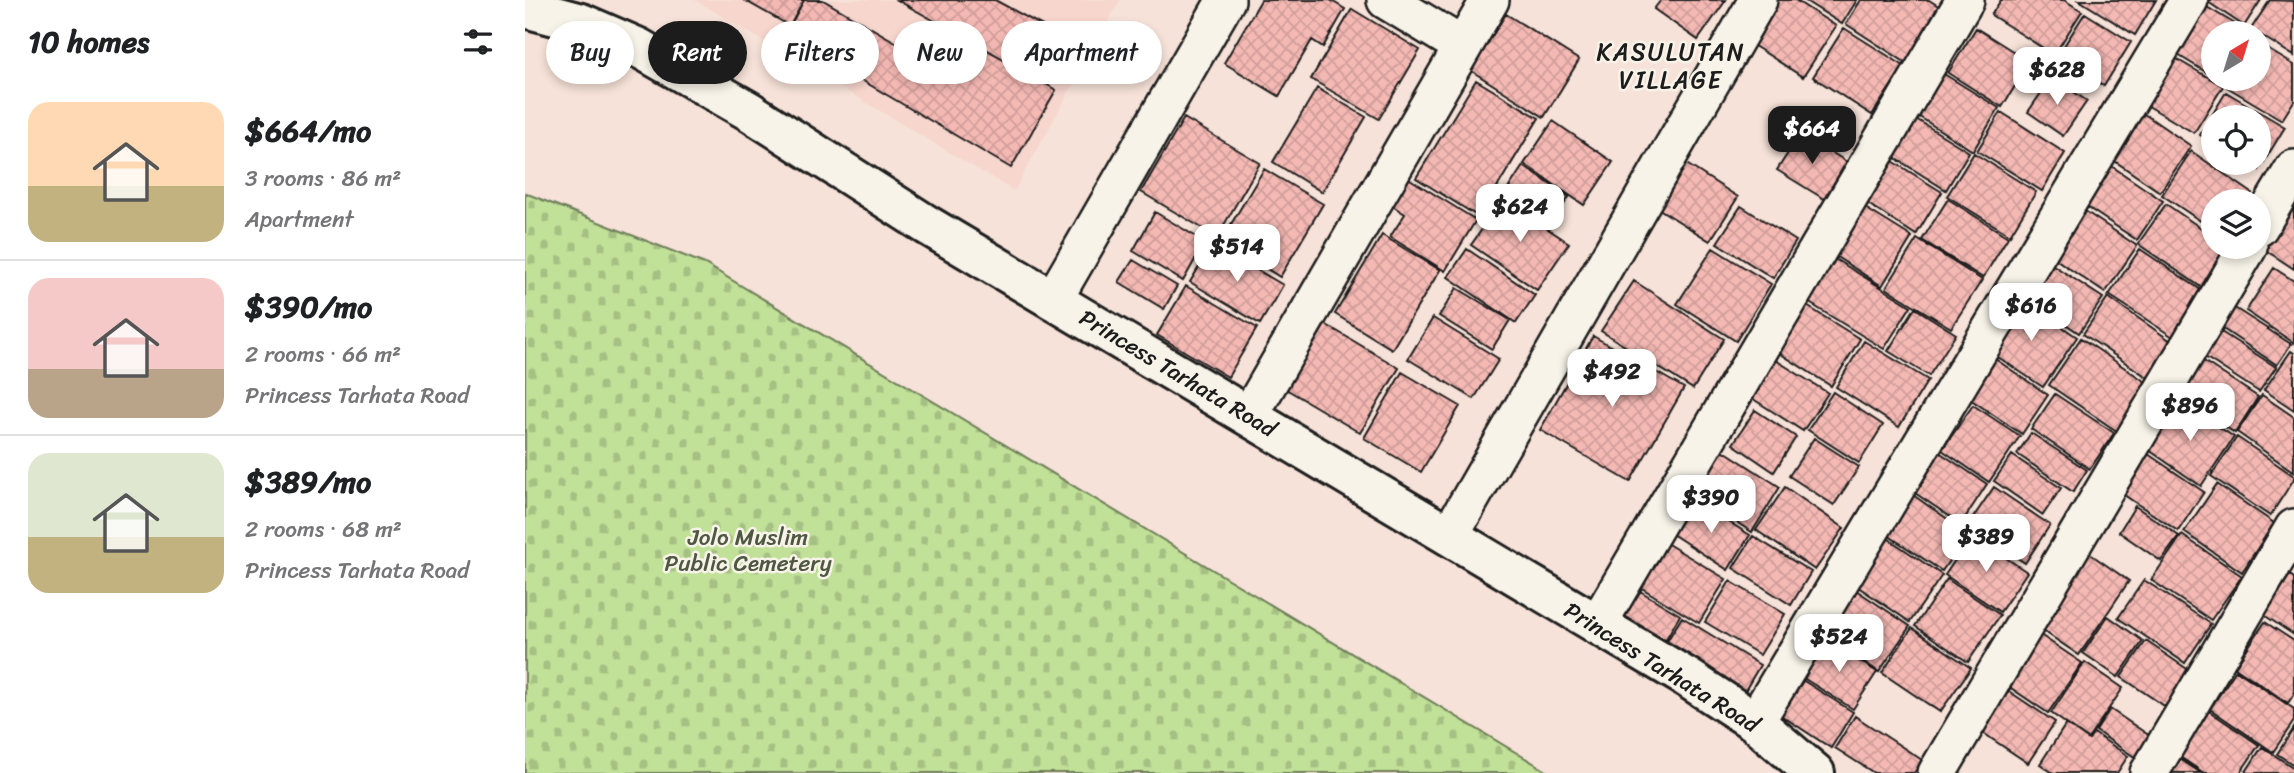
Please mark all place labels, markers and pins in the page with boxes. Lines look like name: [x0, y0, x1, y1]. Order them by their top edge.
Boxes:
pin: $628: [2016, 48, 2098, 107]
pin: $664: [1771, 106, 1853, 166]
pin: $624: [1479, 184, 1561, 244]
pin: $514: [1196, 224, 1278, 284]
pin: $616: [1990, 284, 2072, 343]
pin: $492: [1571, 350, 1653, 409]
pin: $896: [2149, 384, 2231, 443]
pin: $390: [1670, 476, 1752, 535]
pin: $389: [1945, 514, 2027, 574]
pin: $524: [1798, 614, 1880, 674]

